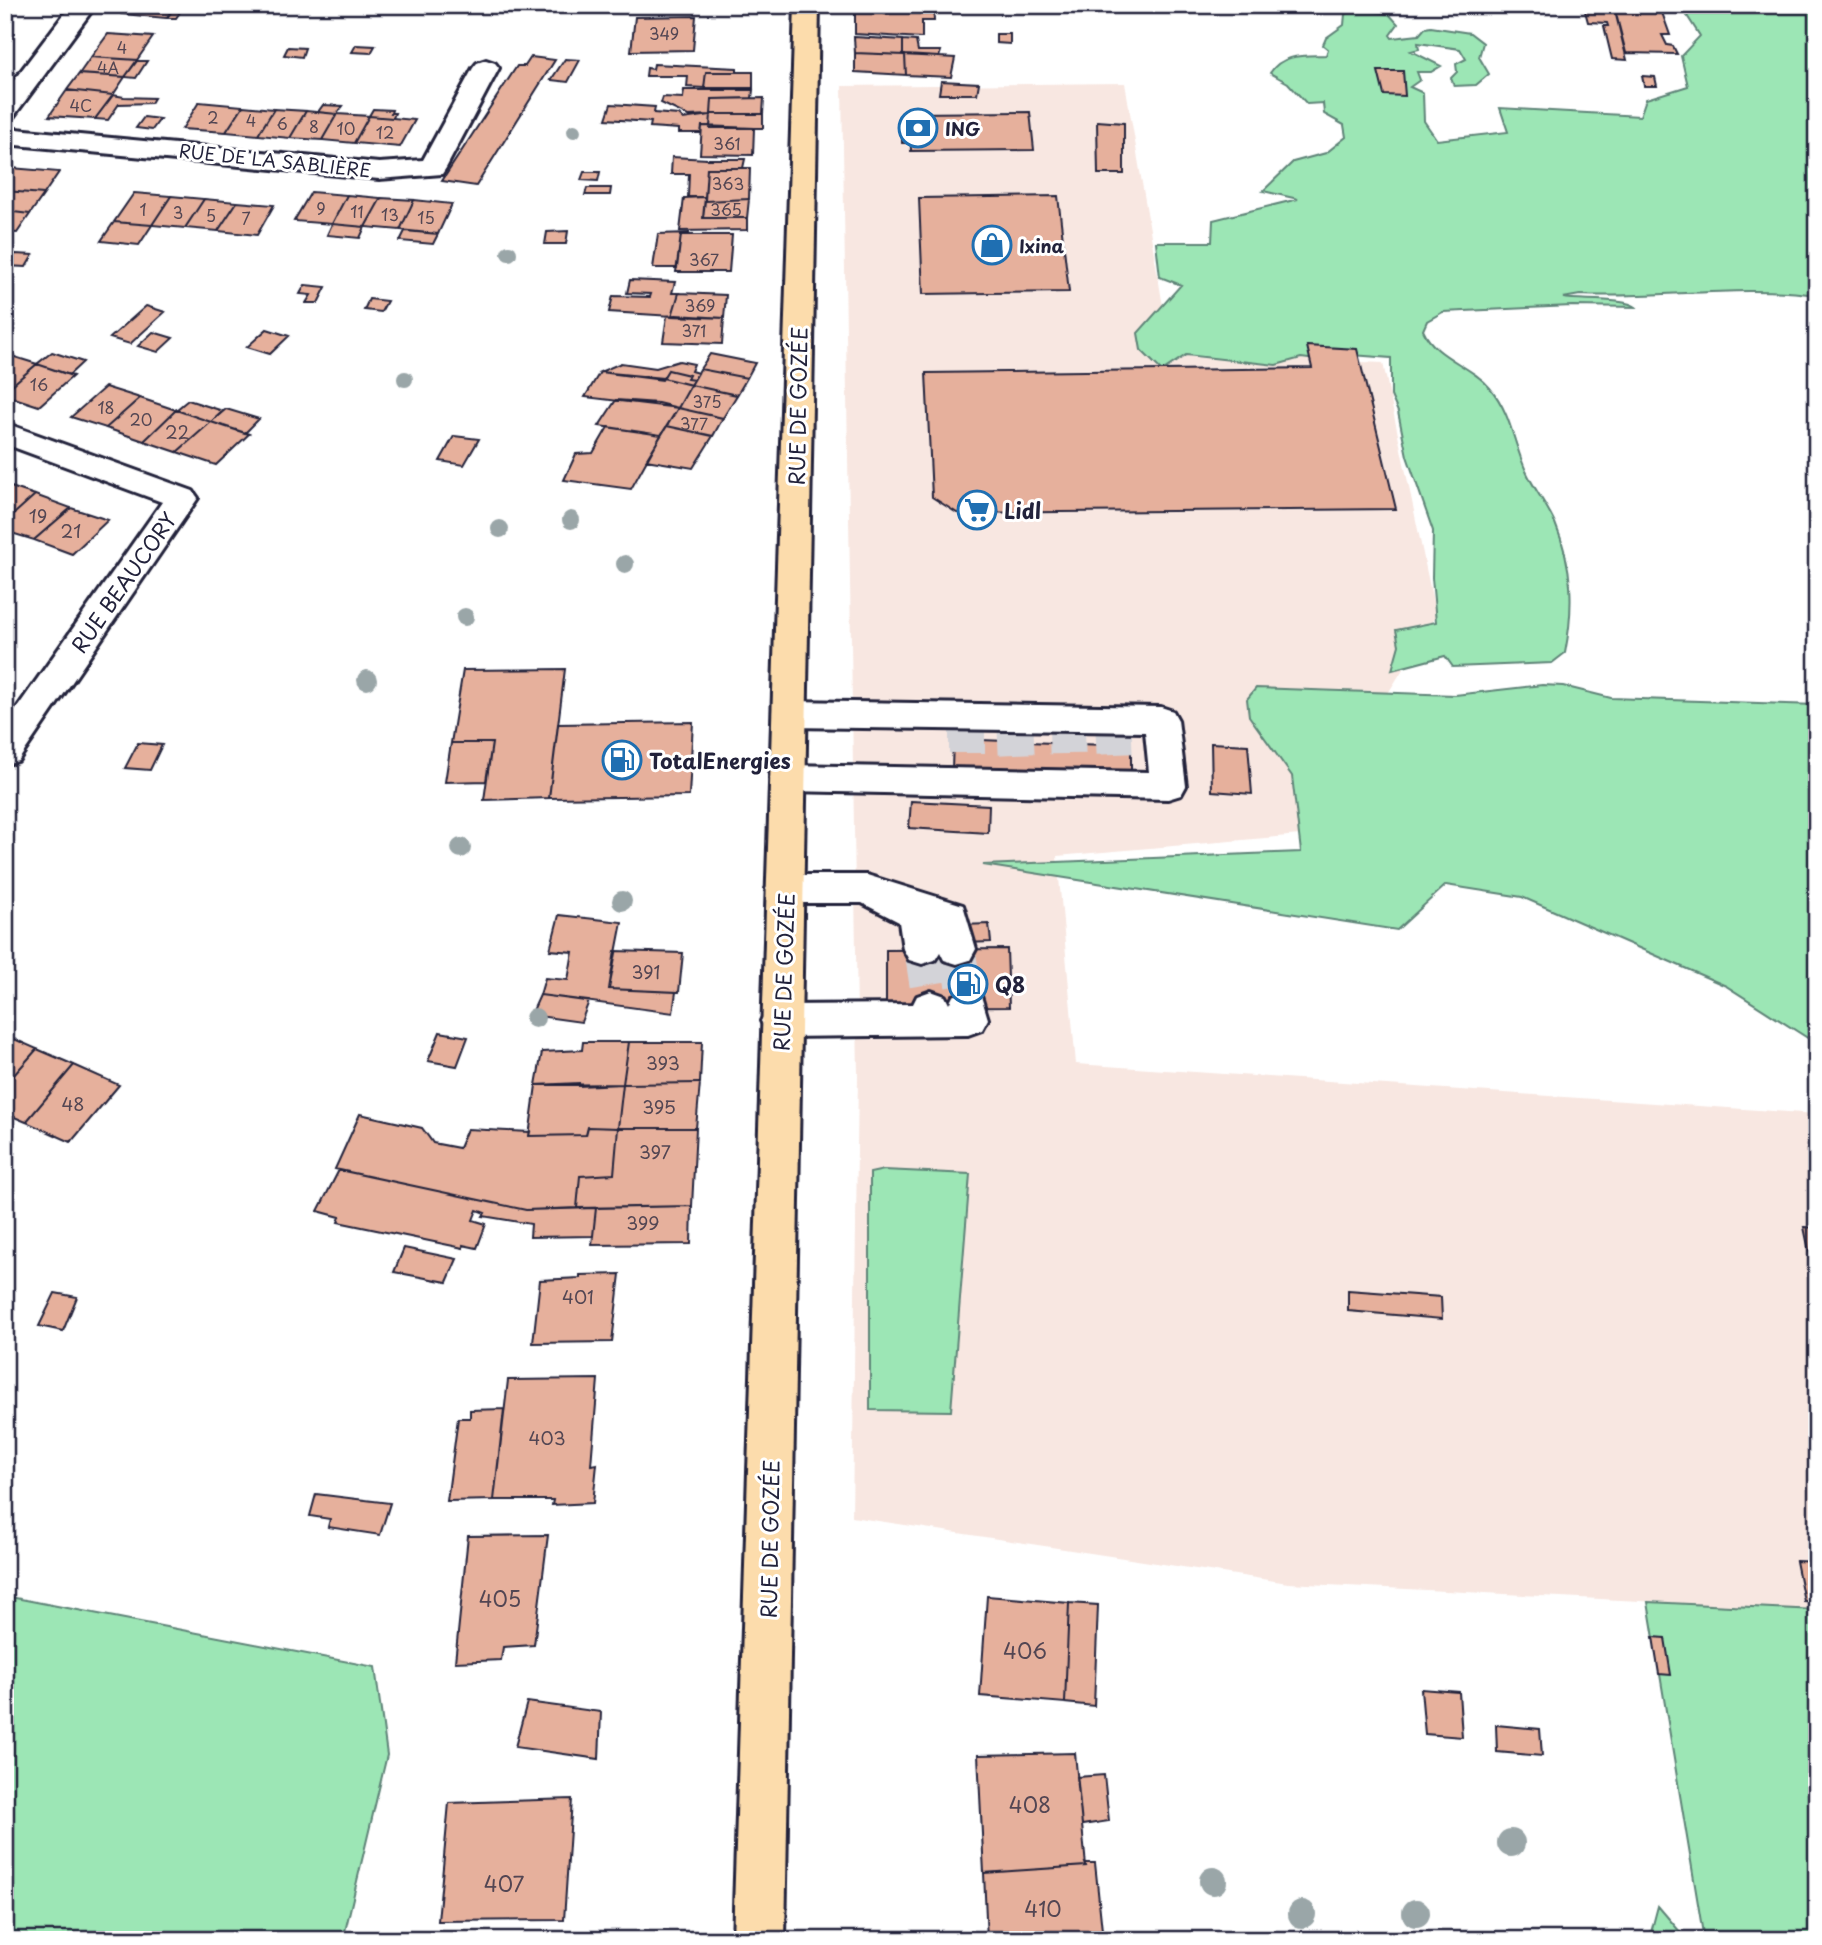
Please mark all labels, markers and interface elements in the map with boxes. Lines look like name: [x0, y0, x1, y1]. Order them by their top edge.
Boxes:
house number: 349: [649, 21, 679, 45]
house number: 4: [117, 35, 127, 59]
house number: 4A: [97, 55, 119, 79]
house number: 4C: [70, 93, 92, 117]
house number: 2: [207, 105, 219, 129]
bank icon: ING: [897, 107, 939, 149]
house number: 4: [246, 108, 256, 132]
house number: 6: [276, 111, 288, 135]
house number: 8: [309, 114, 319, 138]
place label: ING: [945, 115, 981, 142]
house number: 10: [337, 116, 355, 140]
house number: 12: [376, 120, 394, 144]
house number: 361: [713, 131, 741, 155]
street label: RUE DE LA SABLIÈRE: [178, 136, 372, 184]
house number: 363: [712, 171, 744, 195]
house number: 9: [316, 196, 326, 220]
house number: 1: [139, 197, 147, 221]
house number: 365: [710, 197, 742, 221]
house number: 11: [350, 199, 364, 223]
house number: 3: [173, 200, 183, 224]
house number: 13: [381, 202, 399, 226]
house number: 5: [206, 203, 216, 227]
house number: 15: [417, 205, 435, 229]
house number: 7: [241, 206, 251, 230]
shop icon: Ixina: [971, 224, 1013, 266]
place label: Ixina: [1019, 232, 1064, 259]
house number: 367: [689, 247, 719, 271]
house number: 369: [685, 293, 715, 317]
house number: 371: [682, 318, 706, 342]
street label: RUE DE GOZÉE: [780, 326, 814, 486]
house number: 16: [30, 372, 48, 396]
house number: 375: [692, 389, 722, 413]
house number: 18: [97, 395, 115, 419]
house number: 20: [130, 407, 152, 431]
house number: 377: [680, 411, 708, 435]
house number: 22: [165, 418, 189, 445]
supermarket icon: Lidl: [956, 489, 998, 531]
place label: Lidl: [1004, 494, 1041, 526]
house number: 19: [29, 502, 47, 529]
street label: RUE BEAUCORY: [62, 505, 184, 659]
house number: 21: [61, 517, 81, 544]
fuel station icon: TotalEnergies: [601, 739, 643, 781]
place label: TotalEnergies: [649, 744, 791, 776]
street label: RUE DE GOZÉE: [764, 892, 802, 1052]
house number: 391: [632, 958, 660, 985]
fuel station icon: Q8: [947, 963, 989, 1005]
place label: Q8: [995, 968, 1025, 1000]
house number: 393: [646, 1049, 680, 1076]
house number: 48: [61, 1090, 85, 1117]
house number: 395: [642, 1093, 676, 1120]
house number: 397: [639, 1138, 671, 1165]
house number: 399: [626, 1209, 660, 1236]
house number: 401: [562, 1283, 594, 1310]
house number: 403: [529, 1424, 565, 1451]
street label: RUE DE GOZÉE: [752, 1459, 786, 1619]
house number: 405: [479, 1582, 521, 1614]
house number: 406: [1003, 1634, 1047, 1666]
house number: 408: [1009, 1788, 1051, 1820]
house number: 407: [484, 1867, 524, 1899]
house number: 410: [1024, 1892, 1062, 1924]

